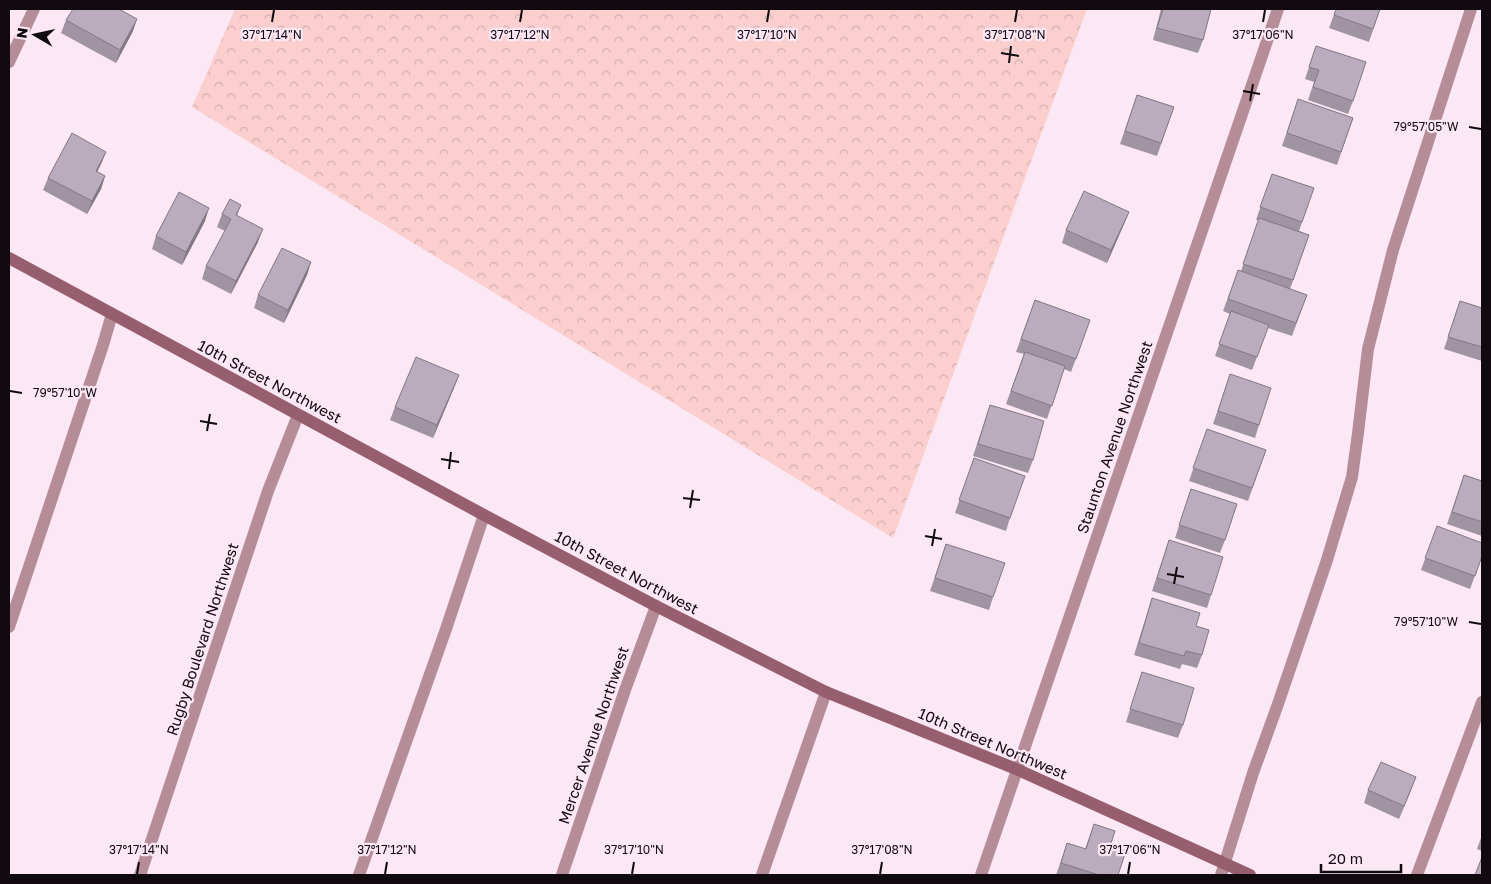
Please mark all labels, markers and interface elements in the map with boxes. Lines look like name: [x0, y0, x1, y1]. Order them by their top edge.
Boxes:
north arrow: [10, 10, 60, 60]
text: N: [12, 26, 31, 39]
text: 37°17'14"N: [242, 27, 302, 42]
text: 37°17'12"N: [490, 27, 550, 42]
text: 37°17'10"N: [737, 27, 797, 42]
text: 37°17'08"N: [984, 27, 1046, 42]
text: 37°17'06"N: [1232, 27, 1294, 42]
text: 79°57'05"W: [1393, 119, 1459, 134]
street label: 10th Street Northwest: [195, 335, 345, 427]
street label: Staunton Avenue Northwest: [1072, 338, 1156, 536]
text: 79°57'10"W: [33, 385, 97, 400]
street label: 10th Street Northwest: [552, 526, 702, 618]
street label: Rugby Boulevard Northwest: [162, 540, 242, 738]
text: 79°57'10"W: [1394, 614, 1458, 629]
street label: Mercer Avenue Northwest: [554, 644, 632, 826]
street label: 10th Street Northwest: [916, 703, 1070, 783]
text: 37°17'14"N: [109, 842, 169, 857]
text: 37°17'12"N: [357, 842, 417, 857]
text: 37°17'10"N: [604, 842, 664, 857]
text: 37°17'08"N: [851, 842, 913, 857]
text: 37°17'06"N: [1099, 842, 1161, 857]
scale bar: [1321, 842, 1401, 874]
text: 20 m: [1328, 849, 1363, 867]

